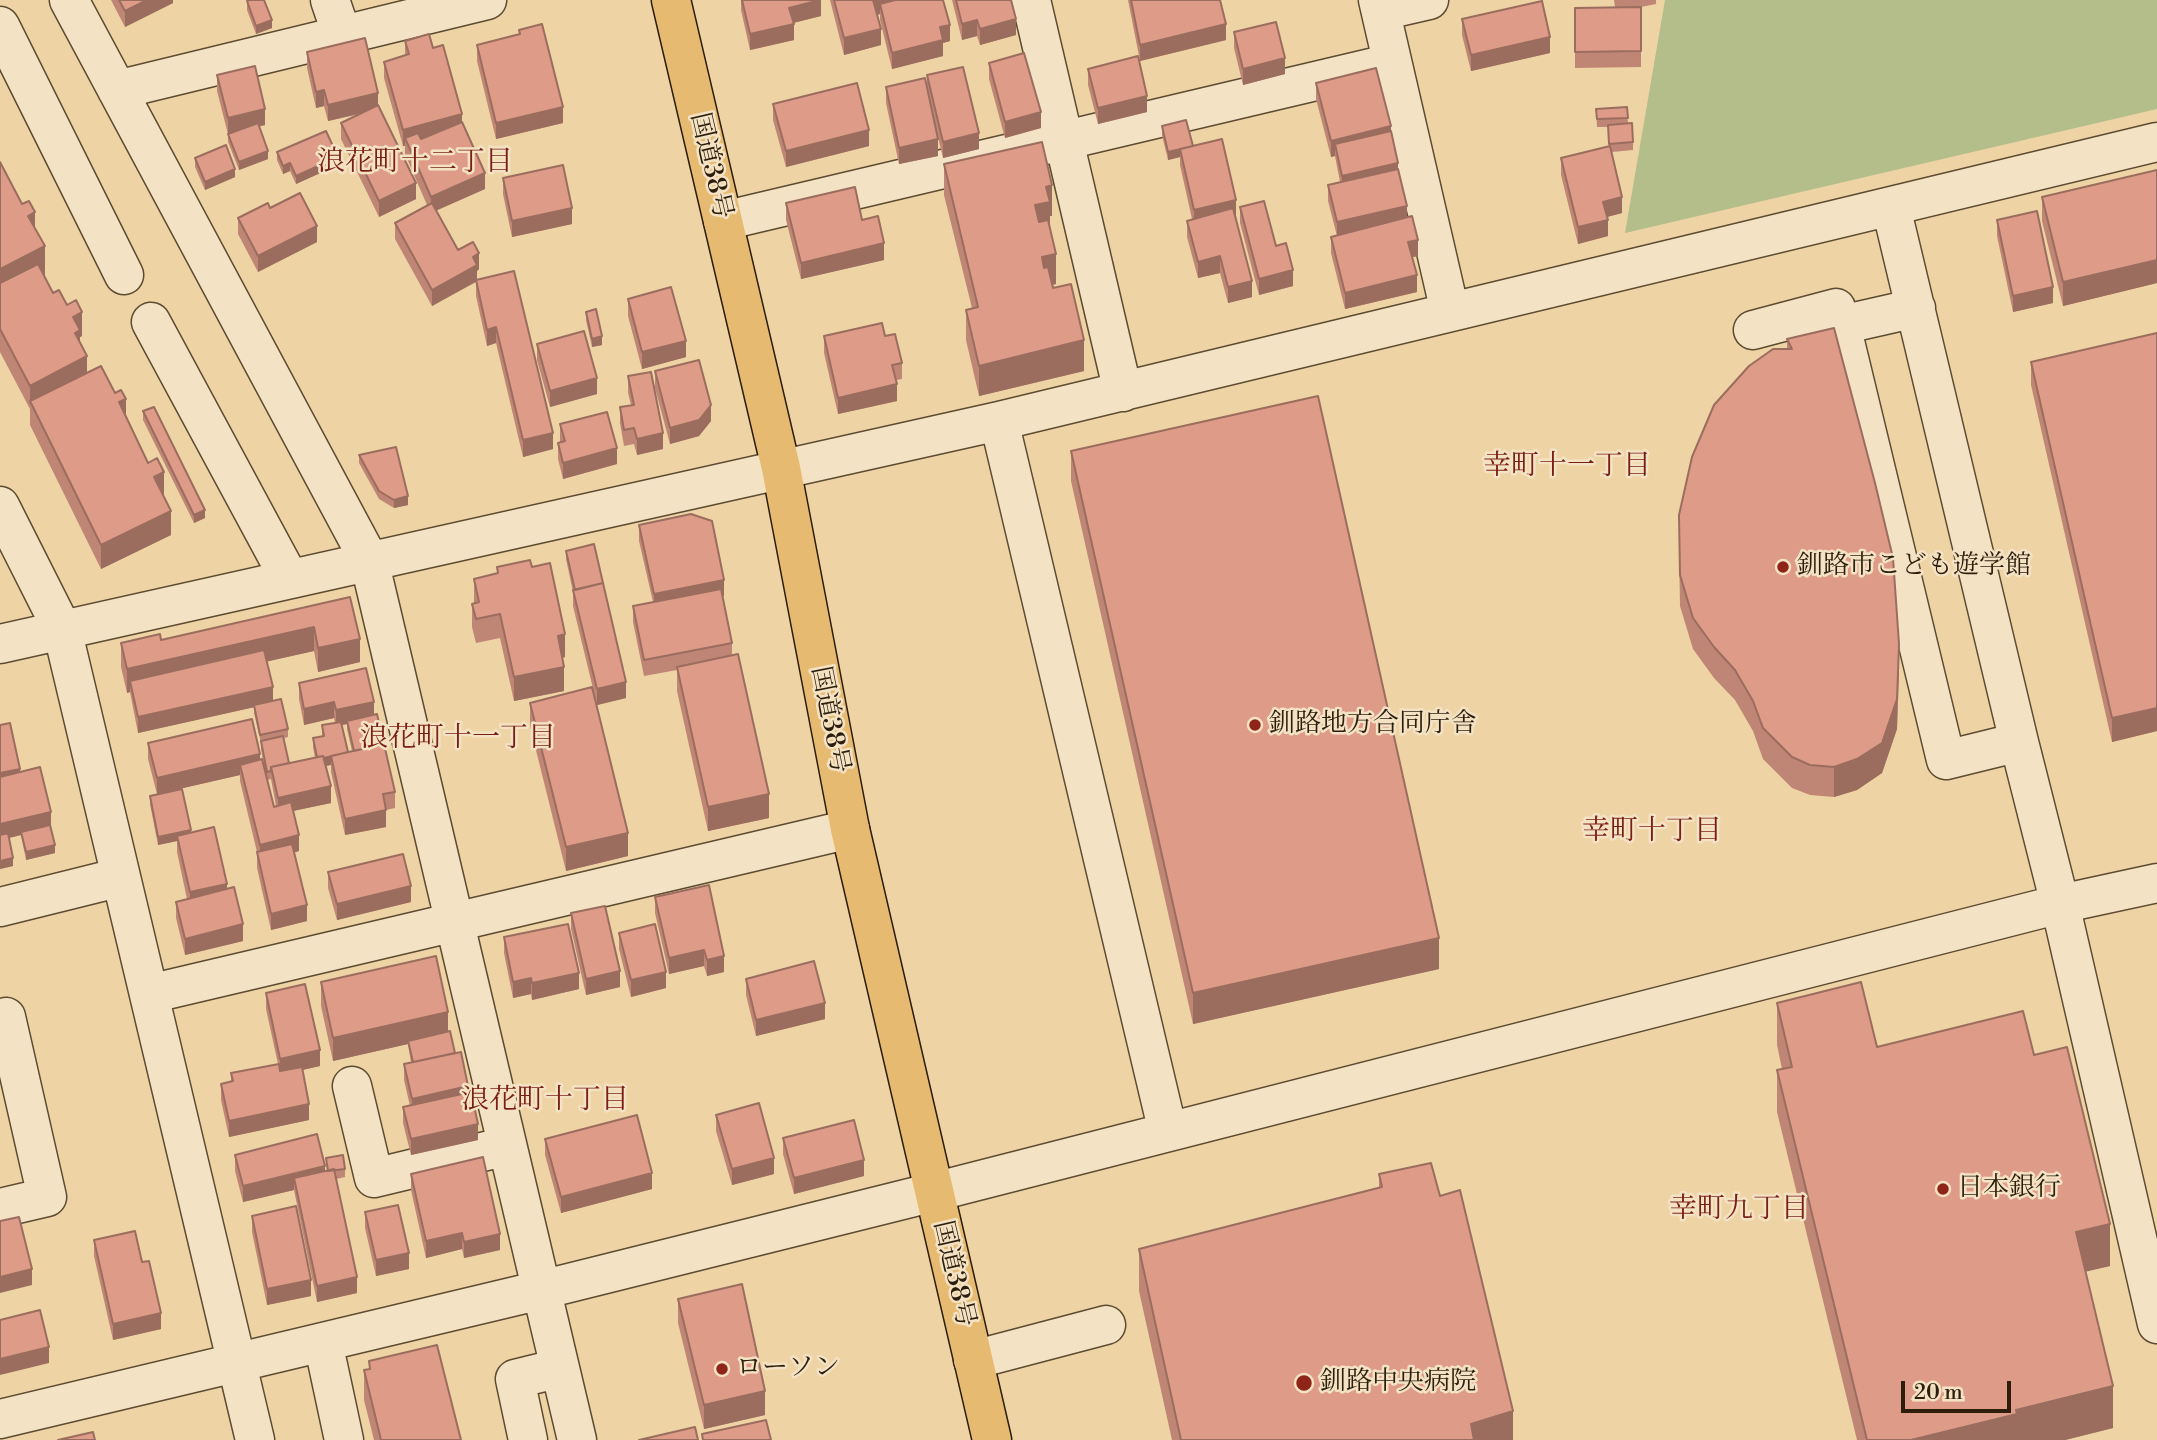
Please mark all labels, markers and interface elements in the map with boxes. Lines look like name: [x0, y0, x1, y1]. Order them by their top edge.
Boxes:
street label: 国道38号: [683, 110, 737, 222]
district label: 浪花町十二丁目: [317, 146, 513, 180]
district label: 幸町十一丁目: [1483, 450, 1651, 484]
place label: 釧路市こども遊学館: [1797, 551, 2031, 583]
marker: 釧路市こども遊学館: [1775, 559, 1791, 575]
street label: 国道38号: [803, 664, 855, 776]
place label: 釧路地方合同庁舎: [1269, 709, 1477, 741]
marker: 釧路地方合同庁舎: [1247, 717, 1263, 733]
district label: 浪花町十一丁目: [360, 722, 556, 756]
district label: 幸町十丁目: [1582, 815, 1722, 849]
district label: 浪花町十丁目: [461, 1084, 629, 1118]
place label: 日本銀行: [1957, 1173, 2061, 1205]
marker: 日本銀行: [1935, 1181, 1951, 1197]
district label: 幸町九丁目: [1669, 1193, 1809, 1227]
street label: 国道38号: [926, 1218, 980, 1330]
place label: ローソン: [736, 1353, 840, 1385]
marker: ローソン: [714, 1361, 730, 1377]
scale bar: [1905, 1366, 2015, 1410]
place label: 釧路中央病院: [1320, 1367, 1476, 1399]
marker: 釧路中央病院: [1294, 1373, 1314, 1393]
text: 20 m: [1914, 1380, 1963, 1406]

